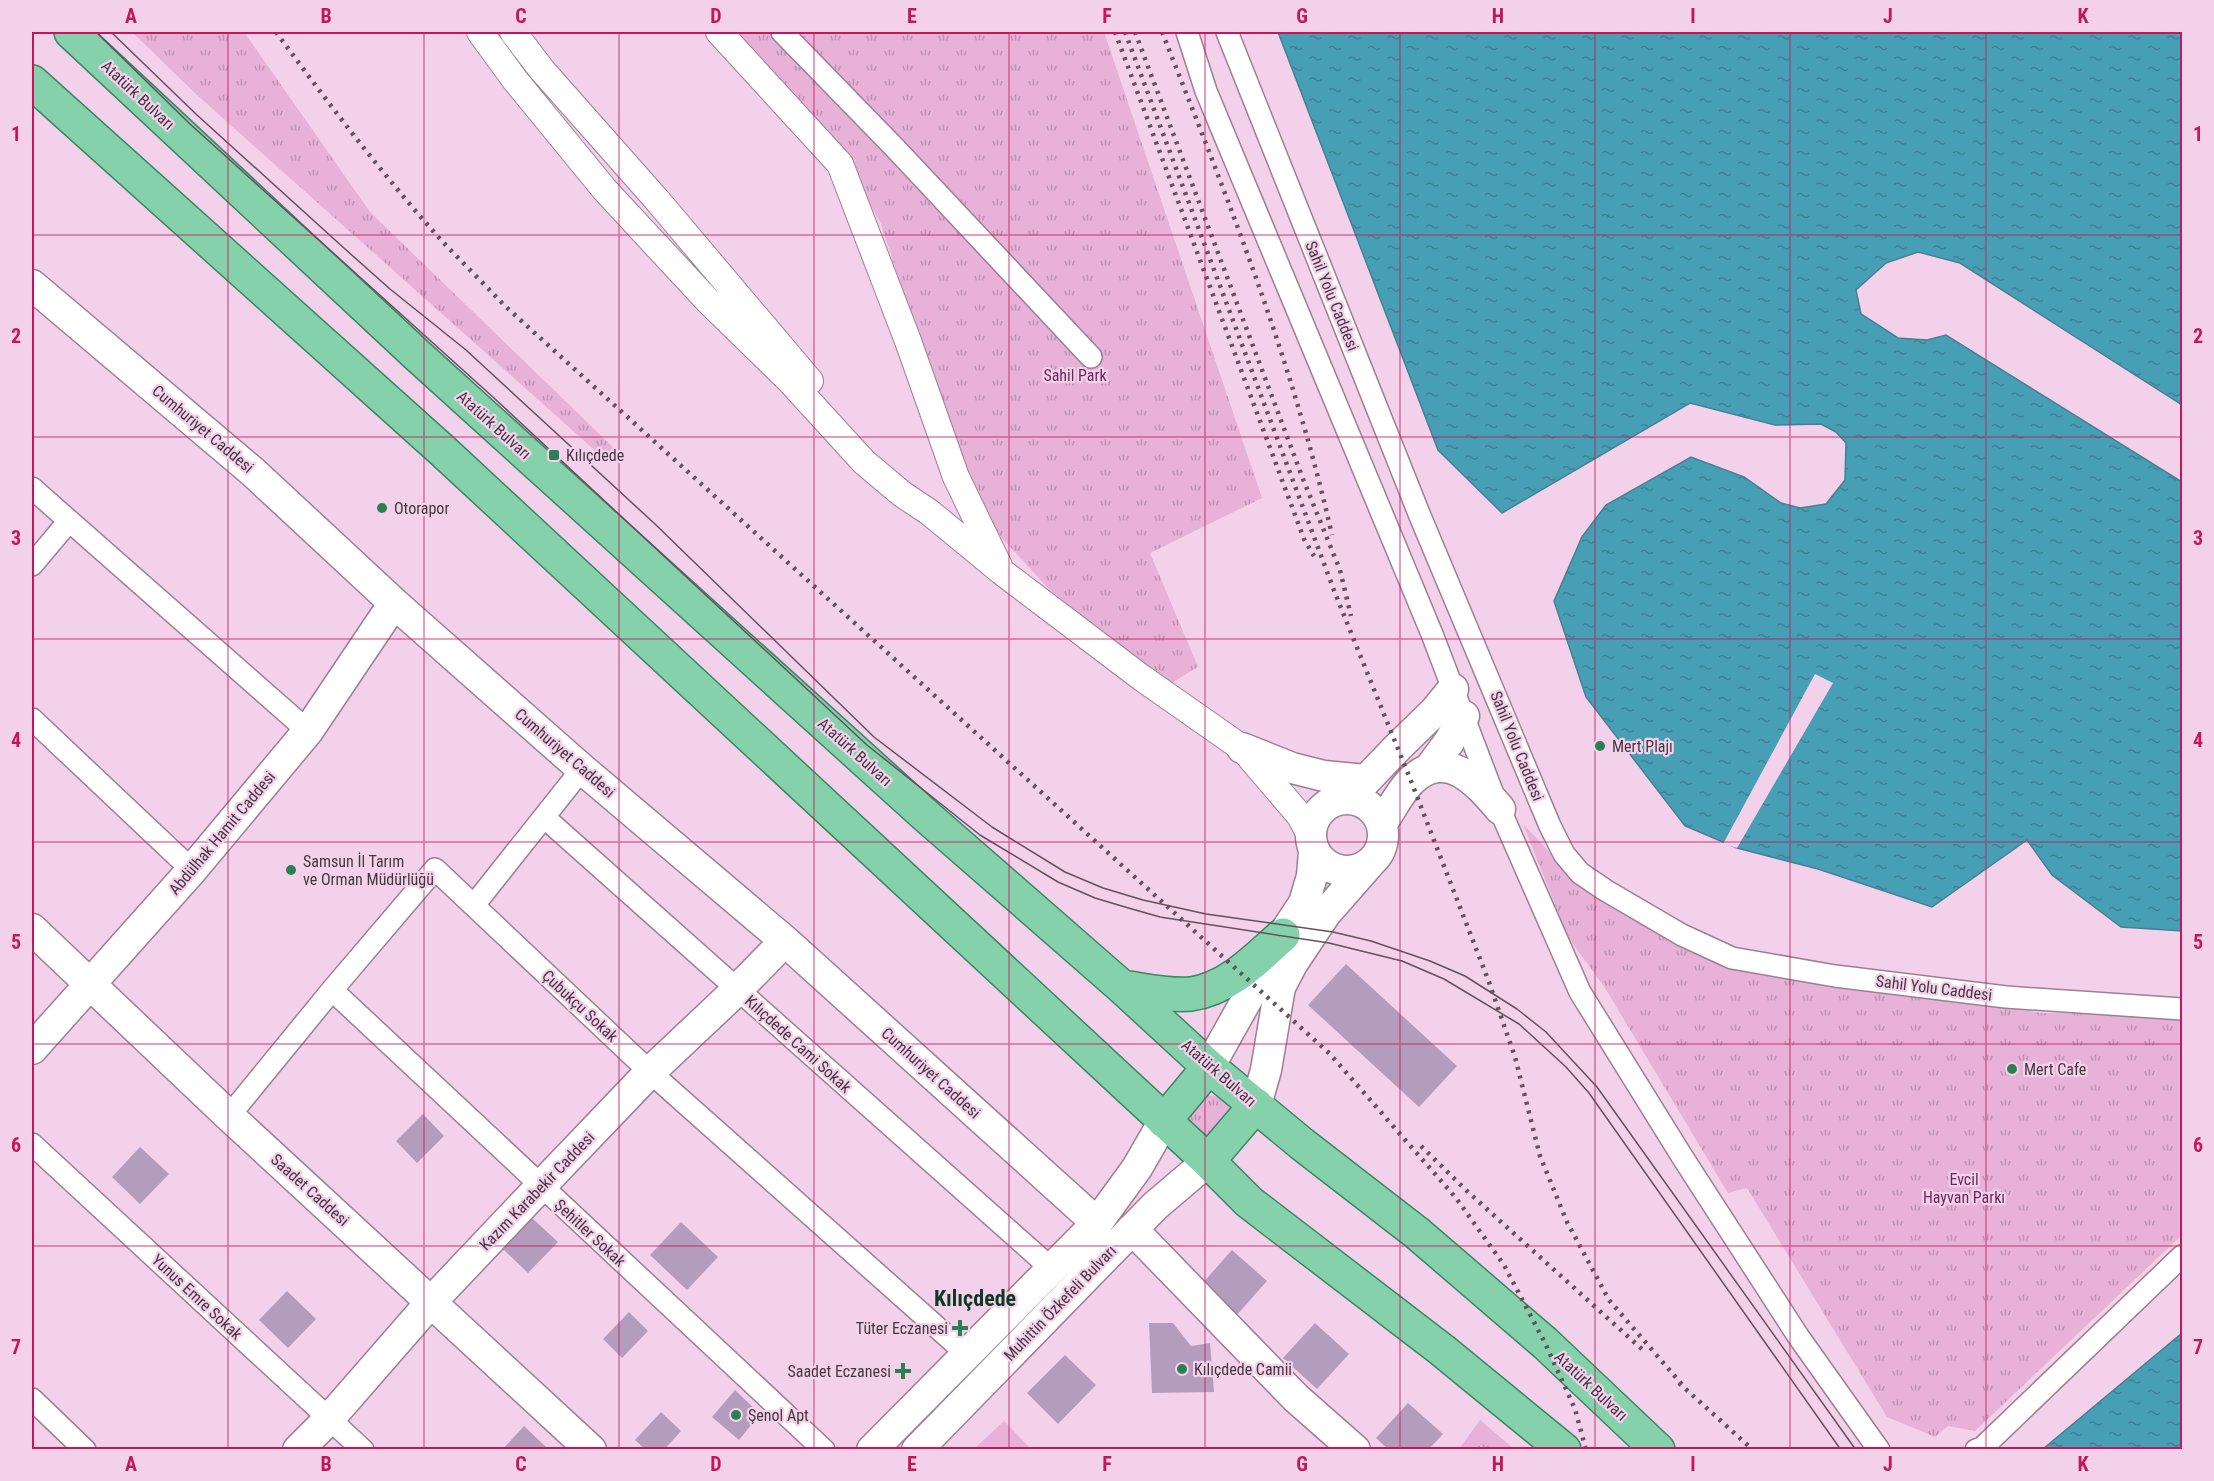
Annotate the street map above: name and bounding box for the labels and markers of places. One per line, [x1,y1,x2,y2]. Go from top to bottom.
place label: Kılıçdede [566,446,624,465]
marker: Kılıçdede [547,448,561,462]
place label: Otorapor [394,499,449,518]
marker: Otorapor [375,501,389,515]
place label: Mert Plajı [1612,737,1673,756]
marker: Mert Plajı [1593,739,1607,753]
place label: Samsun İl Tarım ve Orman Müdürlüğü [303,852,434,889]
marker: Samsun İl Tarım ve Orman Müdürlüğü [284,863,298,877]
place label: Mert Cafe [2024,1060,2086,1079]
marker: Mert Cafe [2005,1062,2019,1076]
place label: Tüter Eczanesi [856,1319,948,1338]
marker: Tüter Eczanesi [953,1321,967,1335]
place label: Kılıçdede Camii [1194,1360,1292,1379]
place label: Saadet Eczanesi [787,1362,891,1381]
marker: Kılıçdede Camii [1175,1362,1189,1376]
marker: Saadet Eczanesi [896,1364,910,1378]
place label: Şenol Apt [748,1406,809,1425]
marker: Şenol Apt [729,1408,743,1422]

